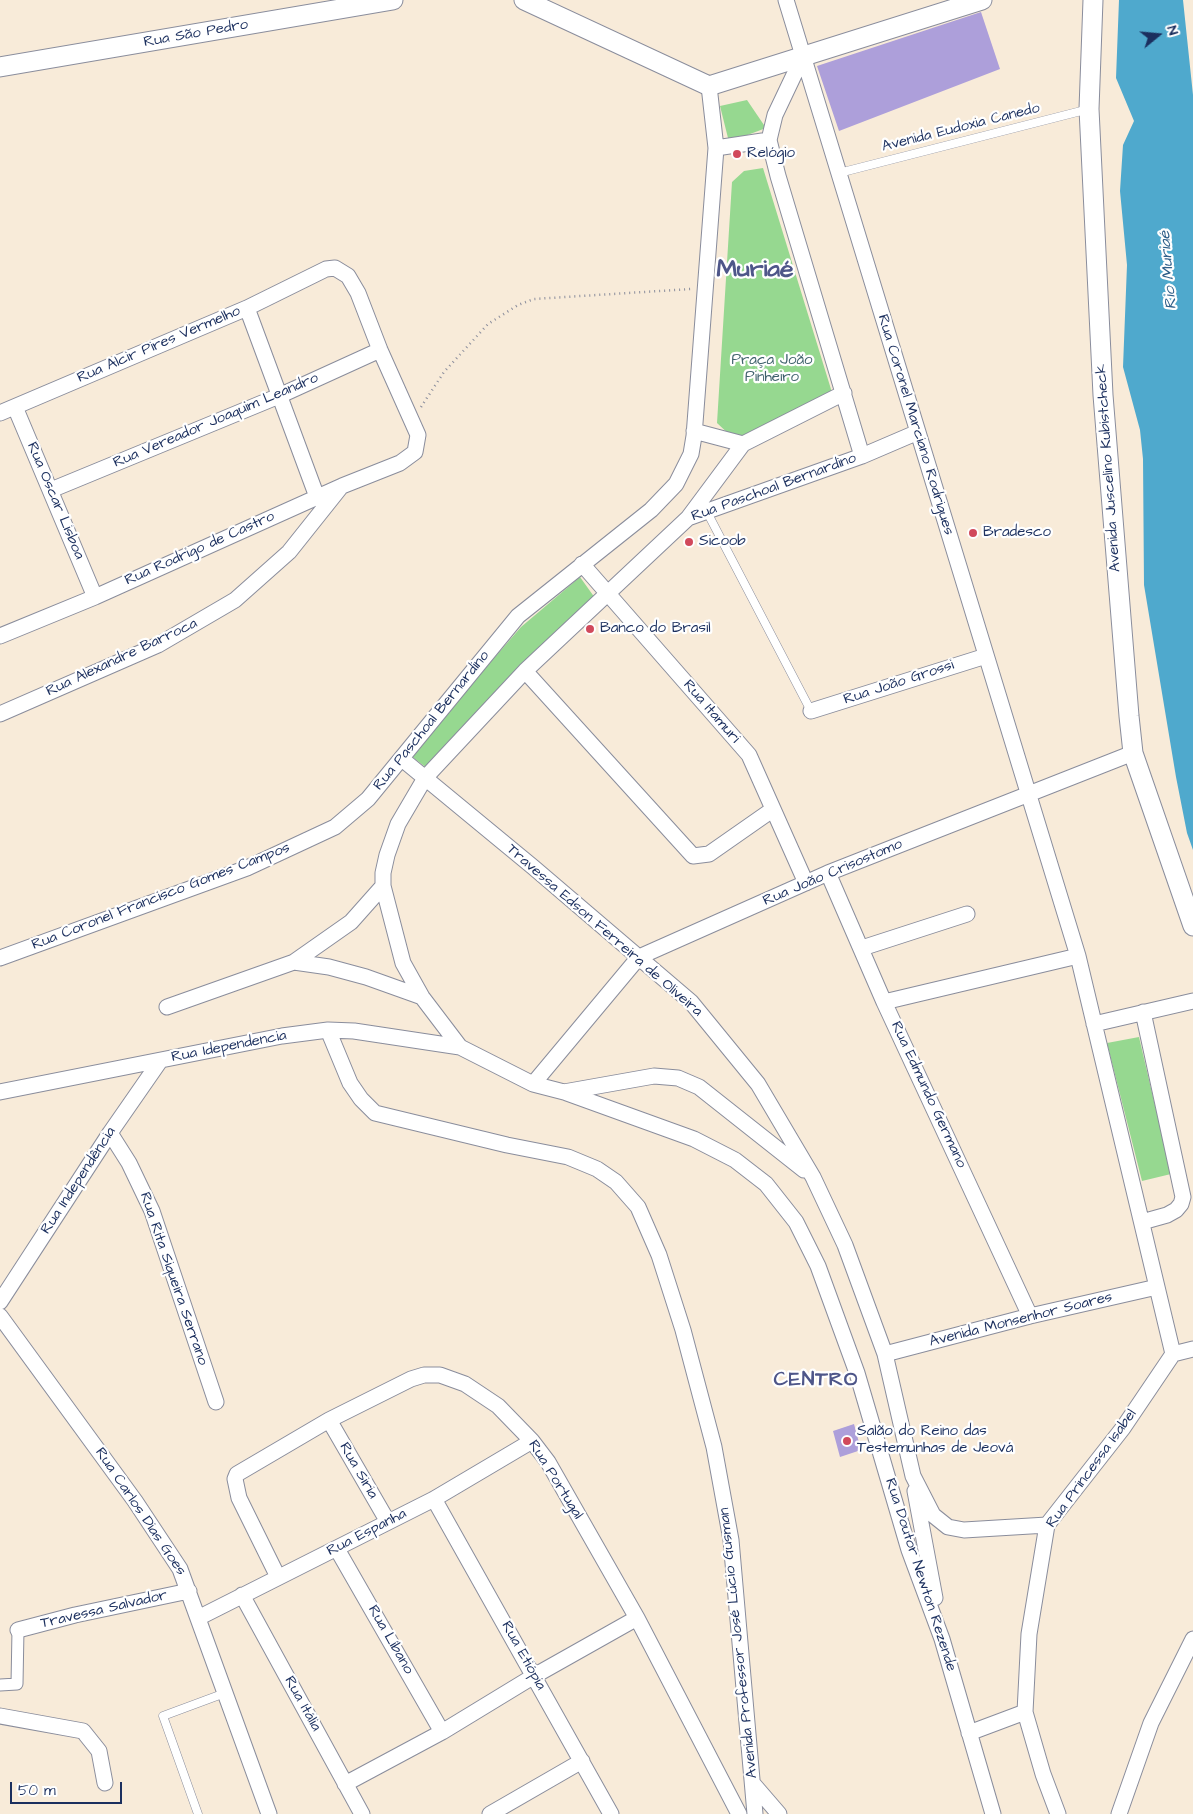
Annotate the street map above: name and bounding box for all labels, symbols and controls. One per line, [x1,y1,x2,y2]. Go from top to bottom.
north arrow [1133,10,1183,60]
street label: Rua São Pedro [142,16,250,52]
text: N [1161,23,1183,38]
street label: Avenida Eudoxia Canedo [880,100,1042,156]
place label: Relógio [747,145,795,163]
marker: Relógio [731,148,743,160]
water label: Rio Muriaé [1156,230,1182,310]
district label: Muriaé [716,256,794,286]
street label: Rua Alcir Pires Vermelho [75,302,243,388]
street label: Rua Coronel Marciano Rodrigues [873,313,957,537]
park label: Praça João Pinheiro [731,352,813,387]
street label: Avenida Juscelino Kubistcheck [1093,363,1125,573]
street label: Rua Vereador Joaquim Leandro [111,369,321,473]
street label: Rua Oscar Lisboa [22,440,88,562]
street label: Rua Paschoal Bernardino [689,450,859,526]
street label: Rua Rodrigo de Castro [122,508,278,590]
place label: Bradesco [983,524,1051,542]
marker: Bradesco [967,527,979,539]
place label: Sicoob [699,533,746,551]
marker: Sicoob [683,536,695,548]
street label: Rua Alexandre Barroca [44,615,200,701]
place label: Banco do Brasil [600,620,711,638]
marker: Banco do Brasil [584,623,596,635]
street label: Rua Paschoal Bernardino [370,648,494,794]
street label: Rua João Grossi [842,657,956,709]
street label: Rua Itamuri [679,677,743,747]
street label: Rua João Crisostomo [761,835,905,911]
street label: Rua Coronel Francisco Gomes Campos [29,839,293,955]
street label: Travessa Edson Ferreira de Oliveira [502,841,706,1021]
street label: Rua Edmundo Germano [886,1019,970,1171]
street label: Rua Idependencia [170,1027,288,1067]
street label: Rua Independência [38,1124,120,1238]
street label: Rua Rita Siqueira Serrano [135,1190,211,1368]
street label: Avenida Monsenhor Soares [928,1289,1114,1351]
district label: CENTRO [773,1369,859,1393]
street label: Rua Princessa Isabel [1043,1406,1141,1532]
place label: Salão do Reino das Testemunhas de Jeová [857,1423,1013,1458]
marker: Salão do Reino das Testemunhas de Jeová [841,1435,853,1447]
street label: Rua Portugal [524,1437,586,1523]
street label: Rua Siria [335,1440,381,1502]
street label: Rua Carlos Dias Goes [90,1445,190,1579]
street label: Rua Doutor Newton Rezende [880,1476,960,1674]
street label: Rua Espanha [324,1505,410,1561]
street label: Avenida Professor José Lúcio Gusman [716,1507,762,1779]
street label: Travessa Salvador [39,1587,169,1633]
street label: Rua Líbano [363,1602,417,1678]
street label: Rua Etiópia [497,1618,549,1694]
street label: Rua Itália [280,1673,324,1735]
scale bar [12,1772,125,1804]
text: 50 m [18,1780,56,1801]

